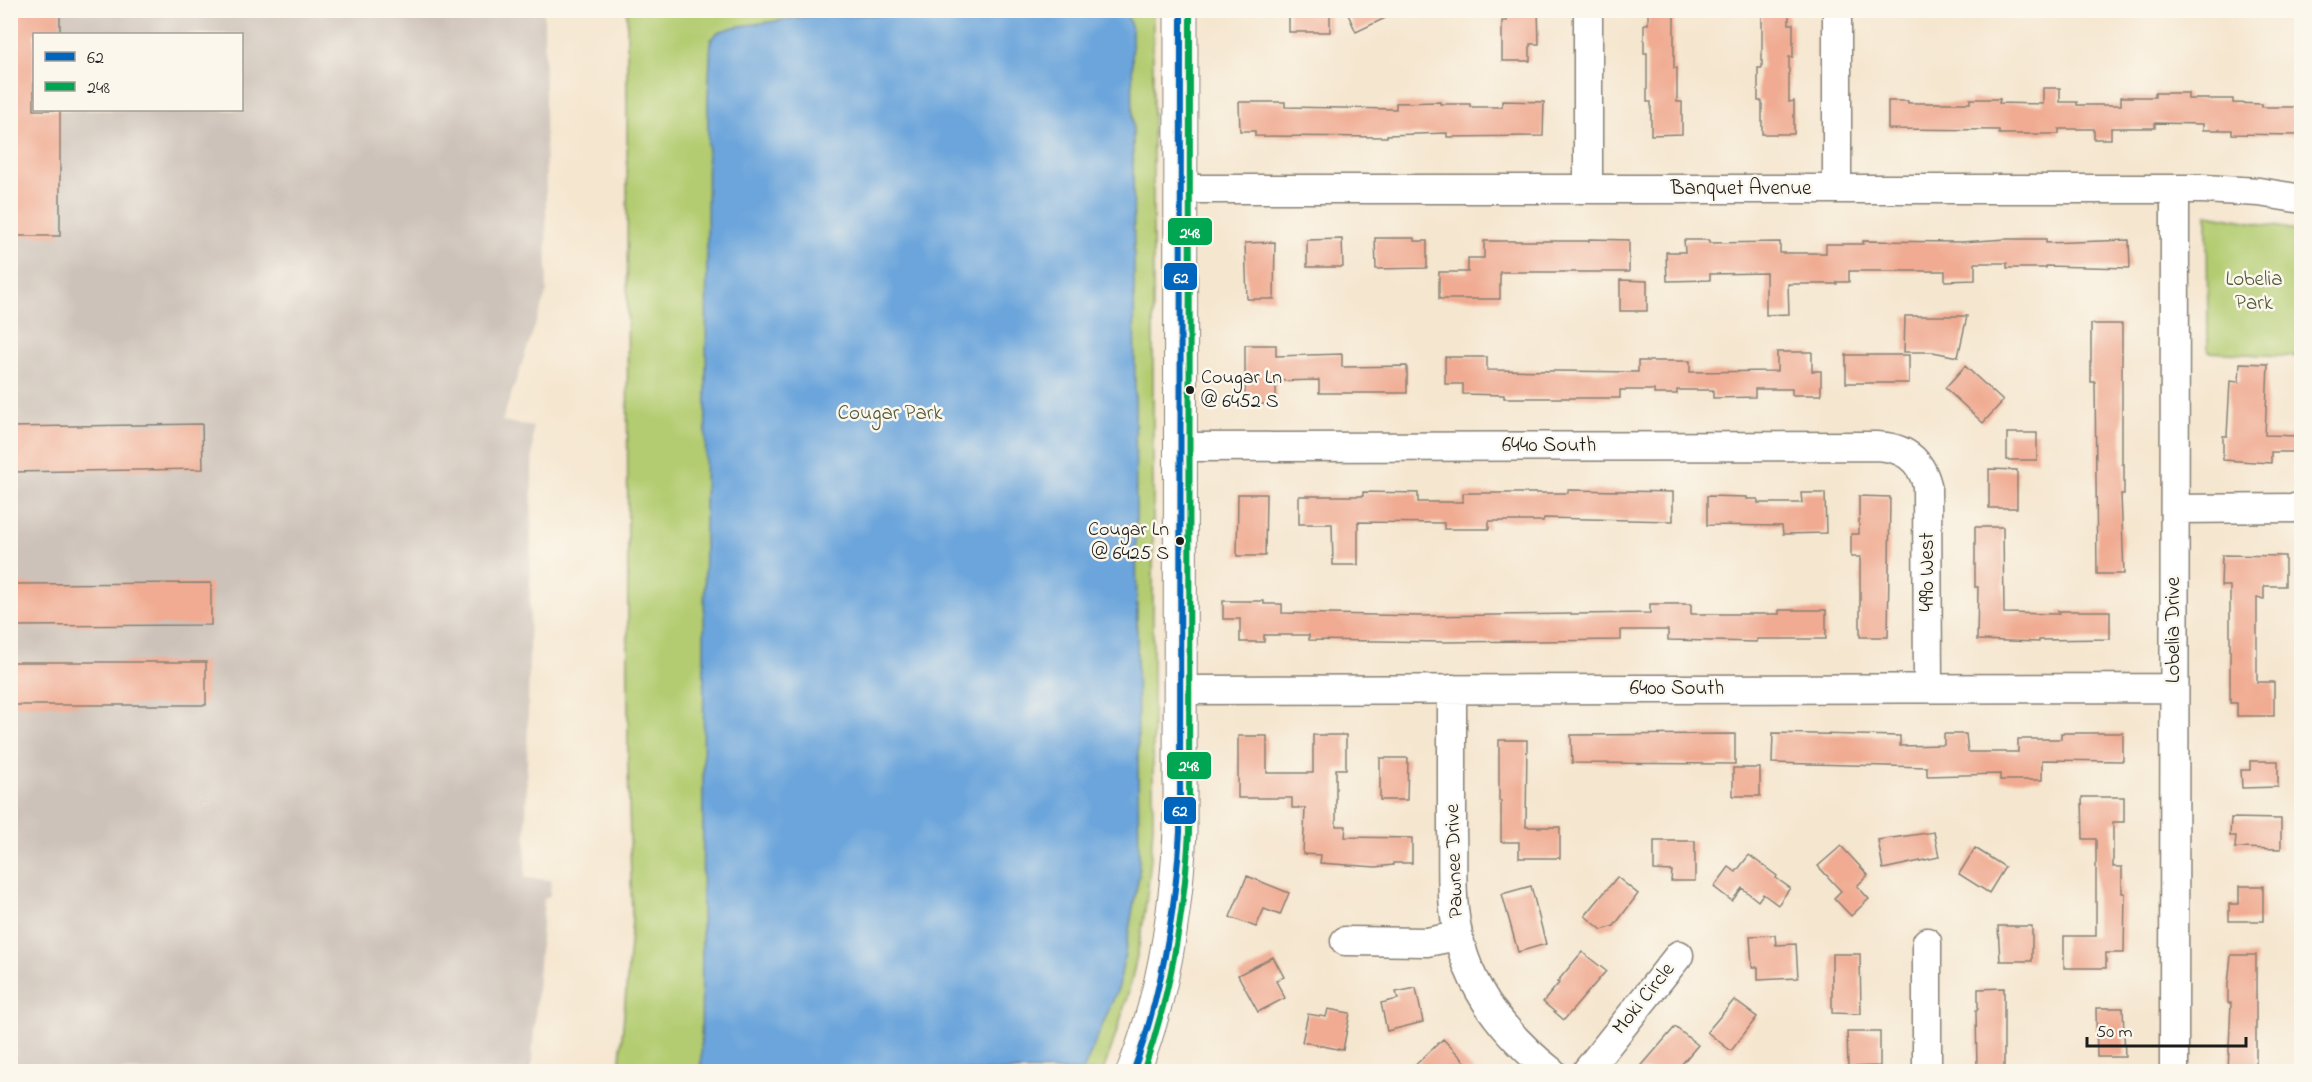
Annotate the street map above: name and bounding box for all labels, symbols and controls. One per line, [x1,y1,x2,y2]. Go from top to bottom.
legend [33,33,243,111]
text: 62 [87,46,104,72]
text: 248 [87,76,110,102]
street label: Banquet Avenue [1669,174,1812,204]
line badge: 248 [1167,217,1213,246]
text: 248 [1179,222,1200,246]
line badge: 62 [1163,262,1198,291]
park label: Lobelia Park [2225,265,2283,319]
text: 62 [1173,267,1189,291]
place label: Cougar Ln @ 6452 S [1201,364,1282,417]
marker: Cougar Ln @ 6452 S [1184,384,1196,396]
park label: Cougar Park [838,399,943,431]
street label: 6440 South [1502,431,1596,461]
place label: Cougar Ln @ 6425 S [1088,516,1169,569]
street label: 4990 West [1913,532,1943,612]
marker: Cougar Ln @ 6425 S [1174,535,1186,547]
street label: Lobelia Drive [2159,576,2189,683]
street label: 6400 South [1630,674,1724,704]
line badge: 248 [1166,751,1212,780]
text: 248 [1178,755,1199,779]
line badge: 62 [1163,796,1197,825]
text: 62 [1172,800,1188,824]
street label: Pawnee Drive [1438,803,1472,919]
street label: Moki Circle [1605,956,1683,1042]
scale bar [2087,1010,2246,1048]
text: 50 m [2096,1020,2133,1046]

